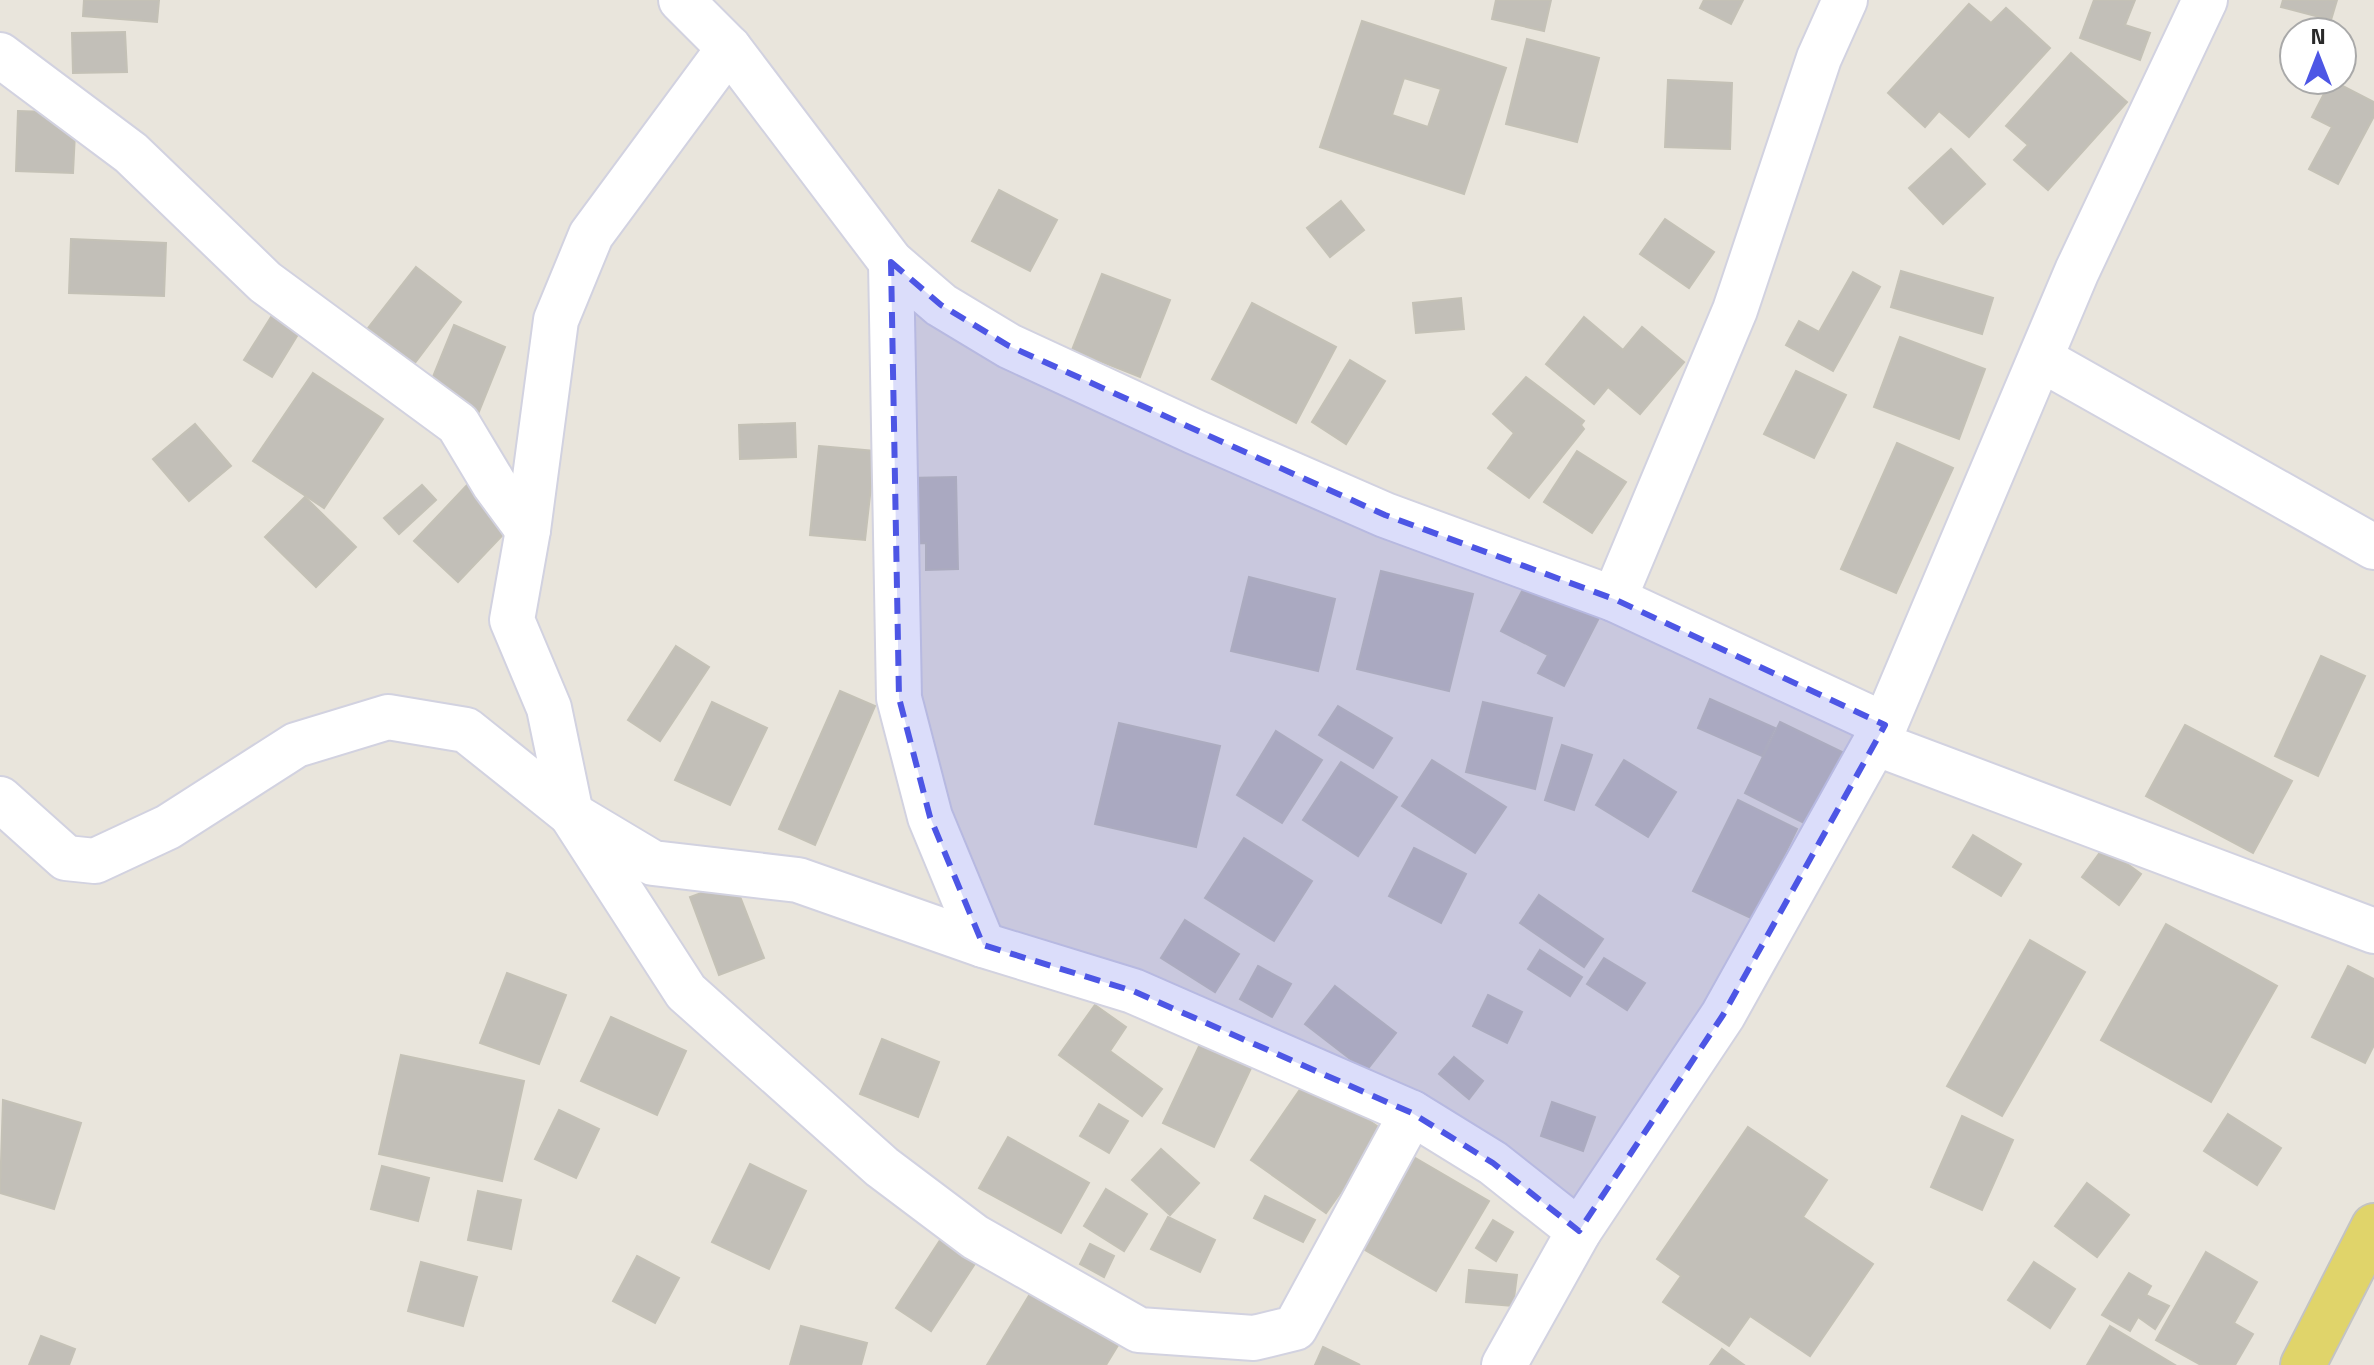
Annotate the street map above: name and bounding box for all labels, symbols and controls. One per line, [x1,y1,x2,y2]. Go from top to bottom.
north arrow [2278,16,2358,96]
text: N [2310,19,2326,53]

